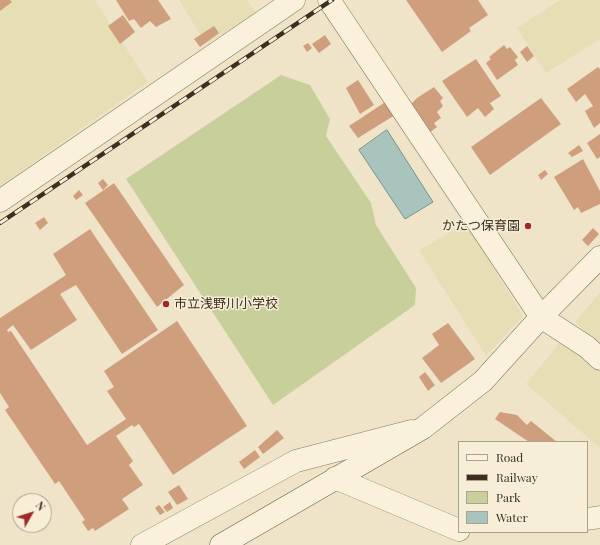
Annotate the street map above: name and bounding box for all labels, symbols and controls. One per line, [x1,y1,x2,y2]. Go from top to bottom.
place label: かたつ保育園 [442,218,520,234]
marker: かたつ保育園 [523,221,533,231]
place label: 市立浅野川小学校 [174,296,278,312]
marker: 市立浅野川小学校 [161,299,171,309]
legend [458,441,588,533]
text: Road [496,449,523,465]
text: Railway [496,469,538,485]
text: Park [496,489,521,505]
north arrow [12,493,52,533]
text: N [33,498,49,514]
text: Water [496,509,528,525]

